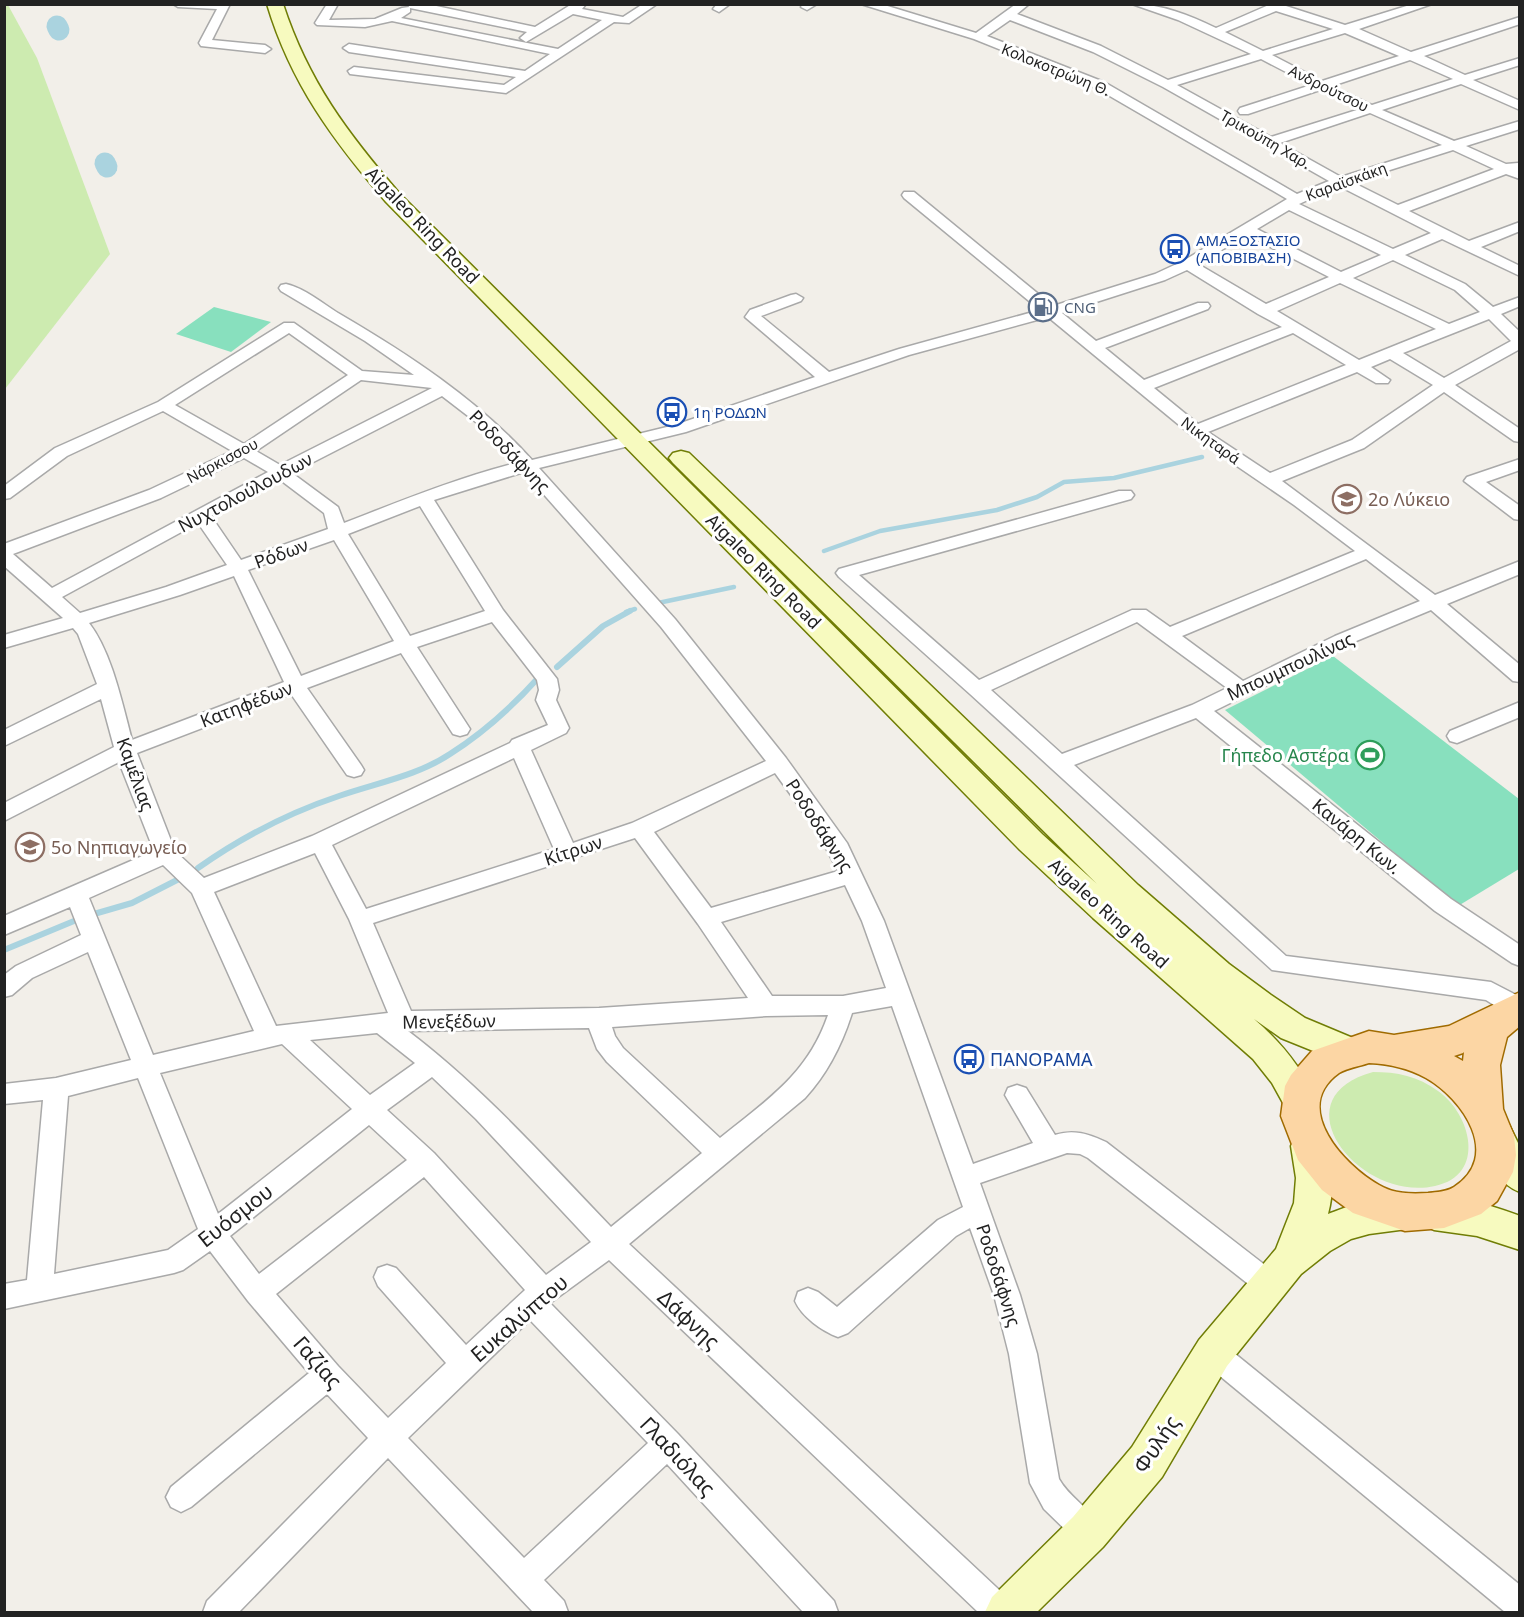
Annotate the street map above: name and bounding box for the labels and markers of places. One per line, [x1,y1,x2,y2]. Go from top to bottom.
place label: ΑΜΑΞΟΣΤΑΣΙΟ (ΑΠΟΒΙΒΑΣΗ) [1196,230,1301,267]
bus stop icon: ΑΜΑΞΟΣΤΑΣΙΟ (ΑΠΟΒΙΒΑΣΗ) [1159,233,1191,265]
fuel station icon: CNG [1027,291,1059,323]
place label: CNG [1064,297,1096,317]
bus stop icon: 1η ΡΟΔΩΝ [656,396,688,428]
place label: 1η ΡΟΔΩΝ [693,402,767,422]
school or university icon: 2ο Λύκειο [1331,483,1363,515]
place label: 2ο Λύκειο [1368,487,1450,511]
sports icon: Γήπεδο Αστέρα [1354,739,1386,771]
place label: Γήπεδο Αστέρα [1222,743,1349,767]
school or university icon: 5ο Νηπιαγωγείο [14,831,46,863]
place label: 5ο Νηπιαγωγείο [51,835,187,859]
bus stop icon: ΠΑΝΟΡΑΜΑ [953,1043,985,1075]
place label: ΠΑΝΟΡΑΜΑ [990,1047,1093,1071]

